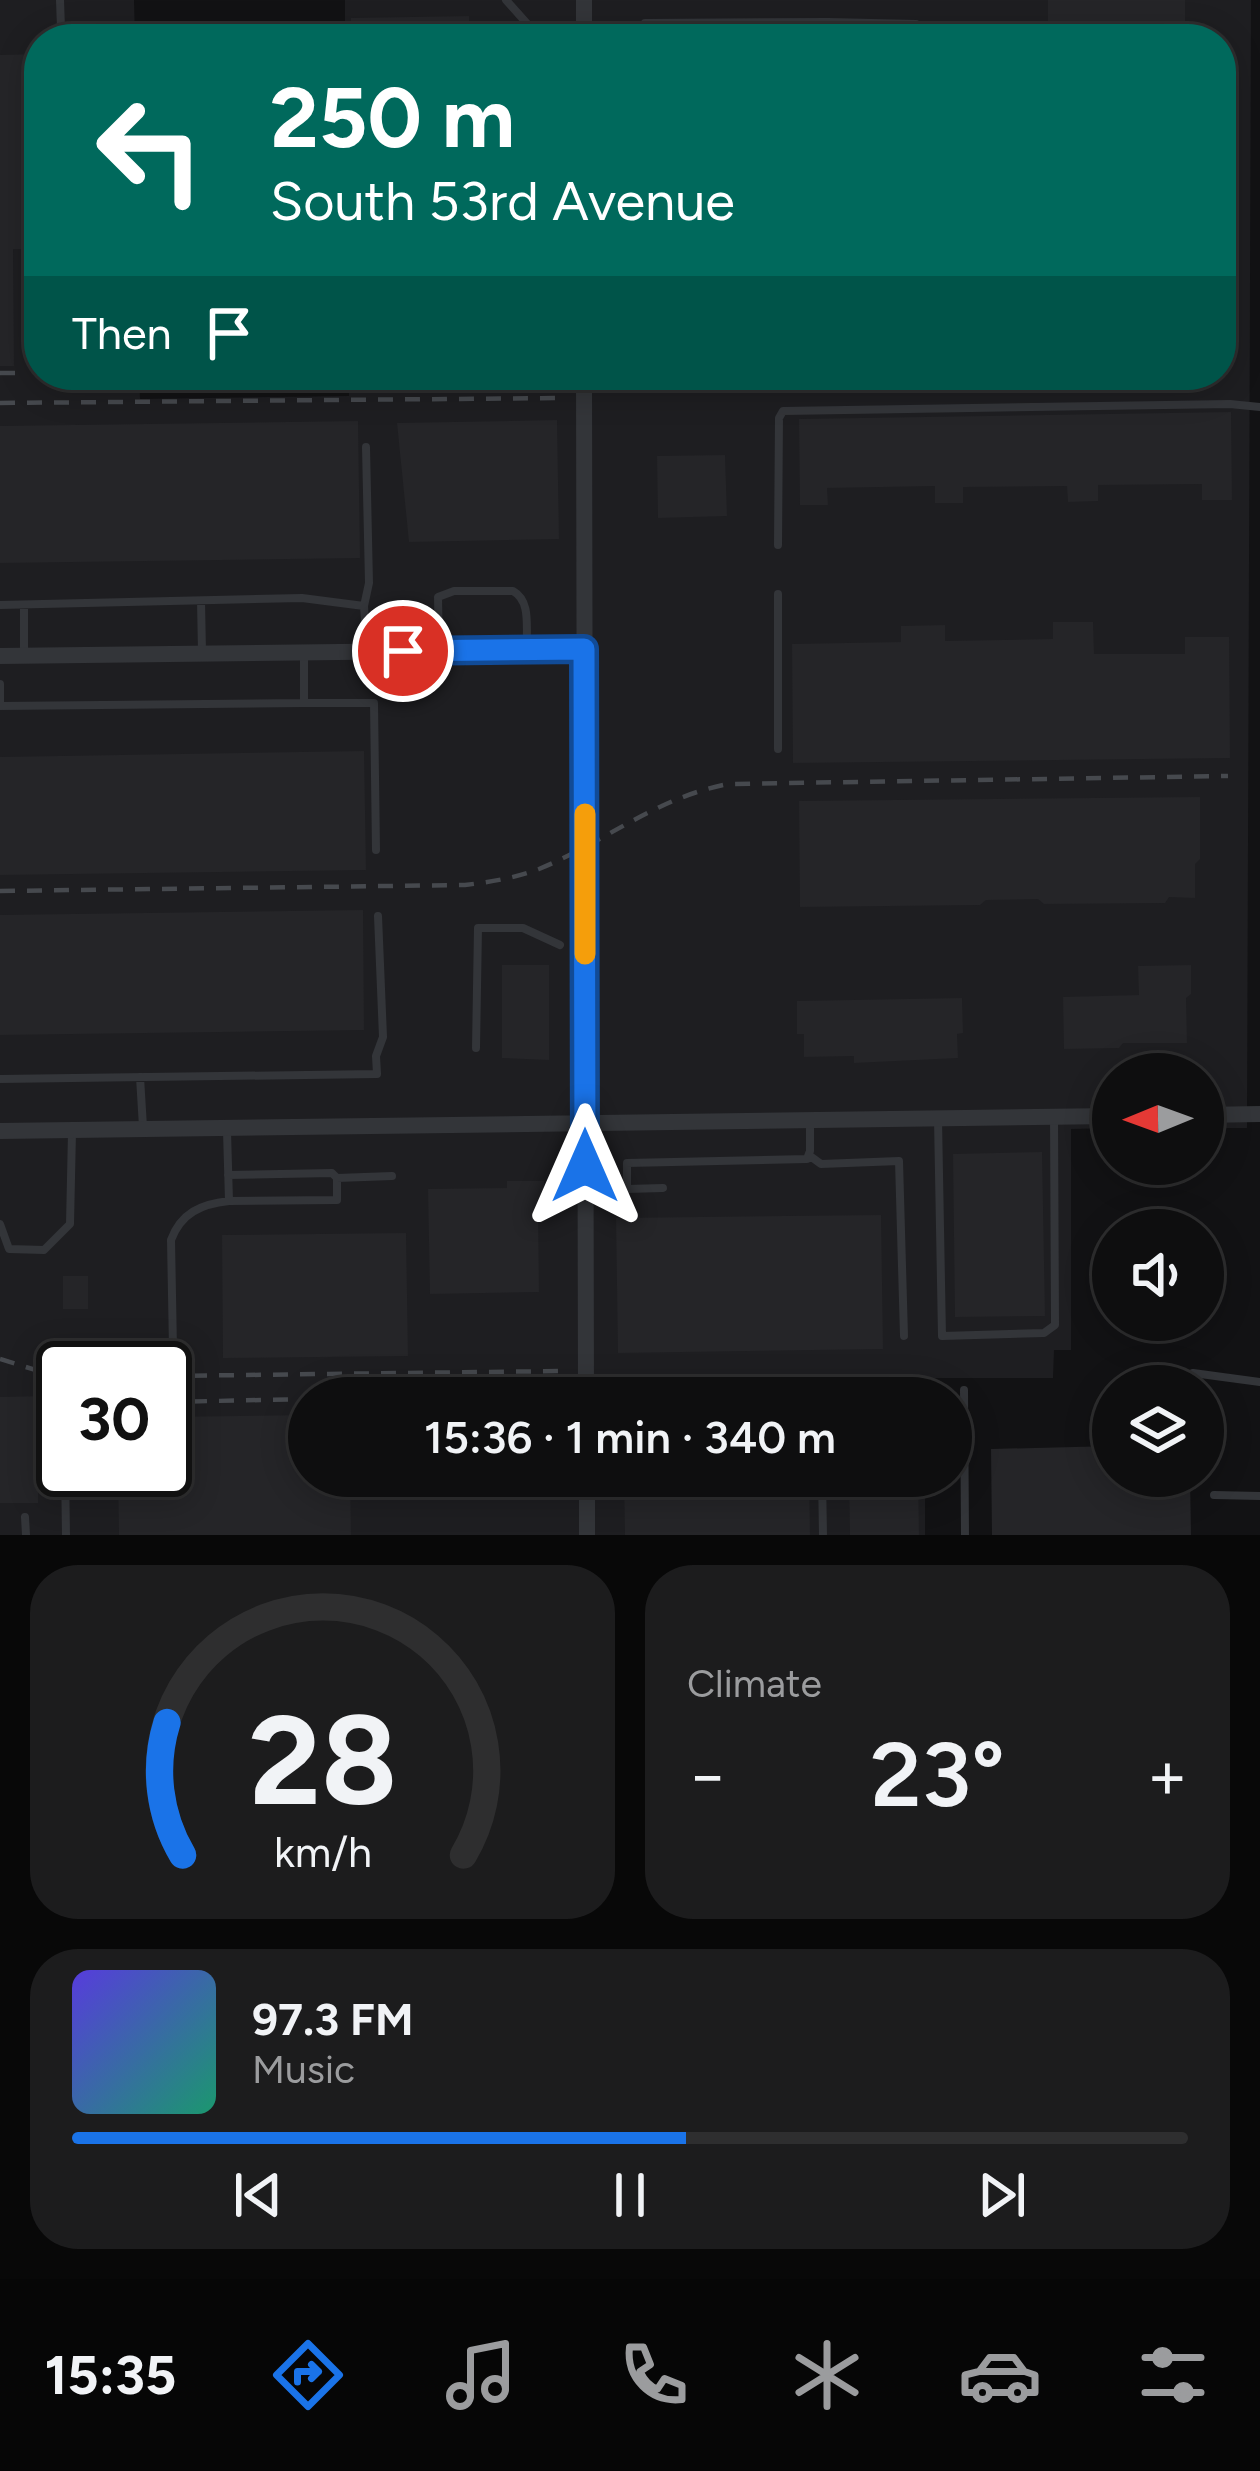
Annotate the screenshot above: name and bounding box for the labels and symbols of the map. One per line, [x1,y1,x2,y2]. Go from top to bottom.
pin [352,600,454,702]
north arrow [1092,1053,1224,1185]
position arrow [522,1103,648,1229]
speed limit sign: 30 [36,1341,192,1497]

